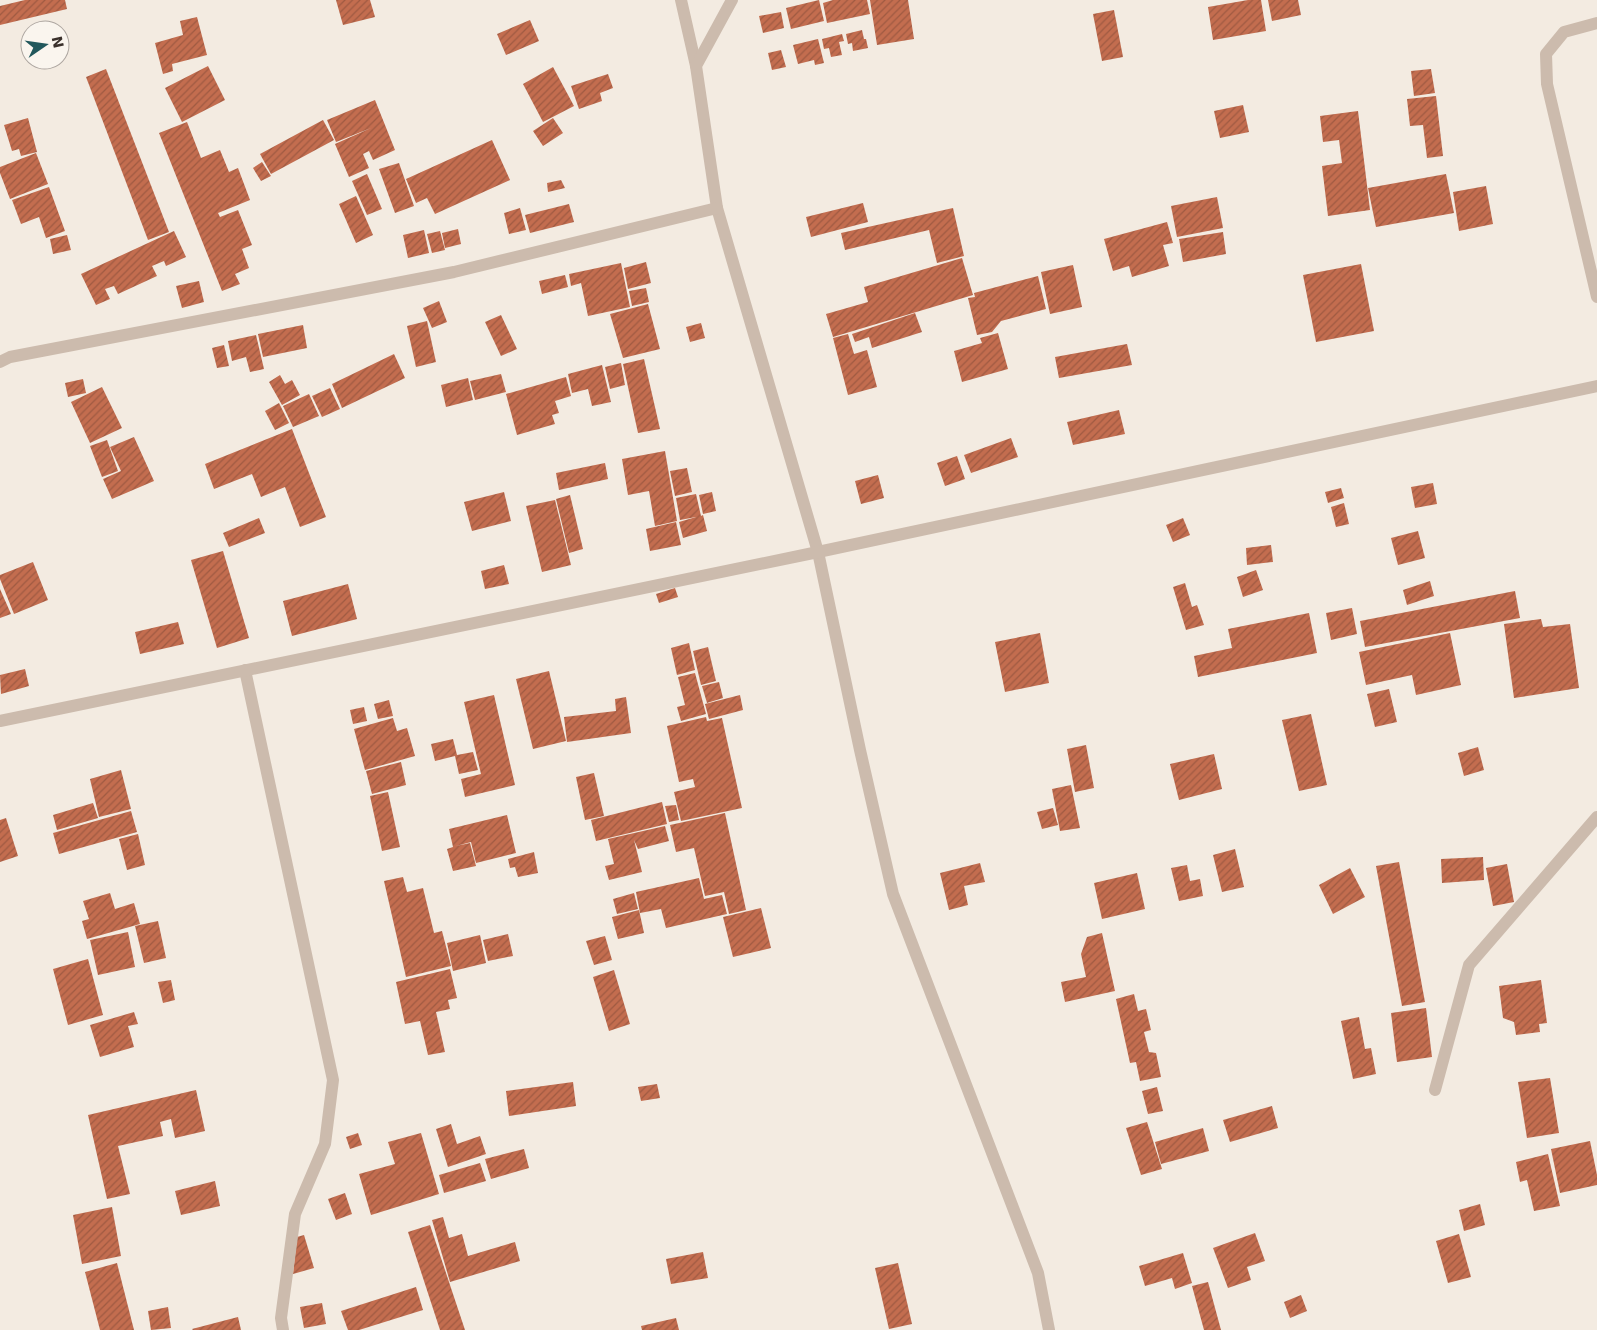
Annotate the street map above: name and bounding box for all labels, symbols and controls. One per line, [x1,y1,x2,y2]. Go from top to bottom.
north arrow [20,20,70,70]
text: N [49,35,67,50]

